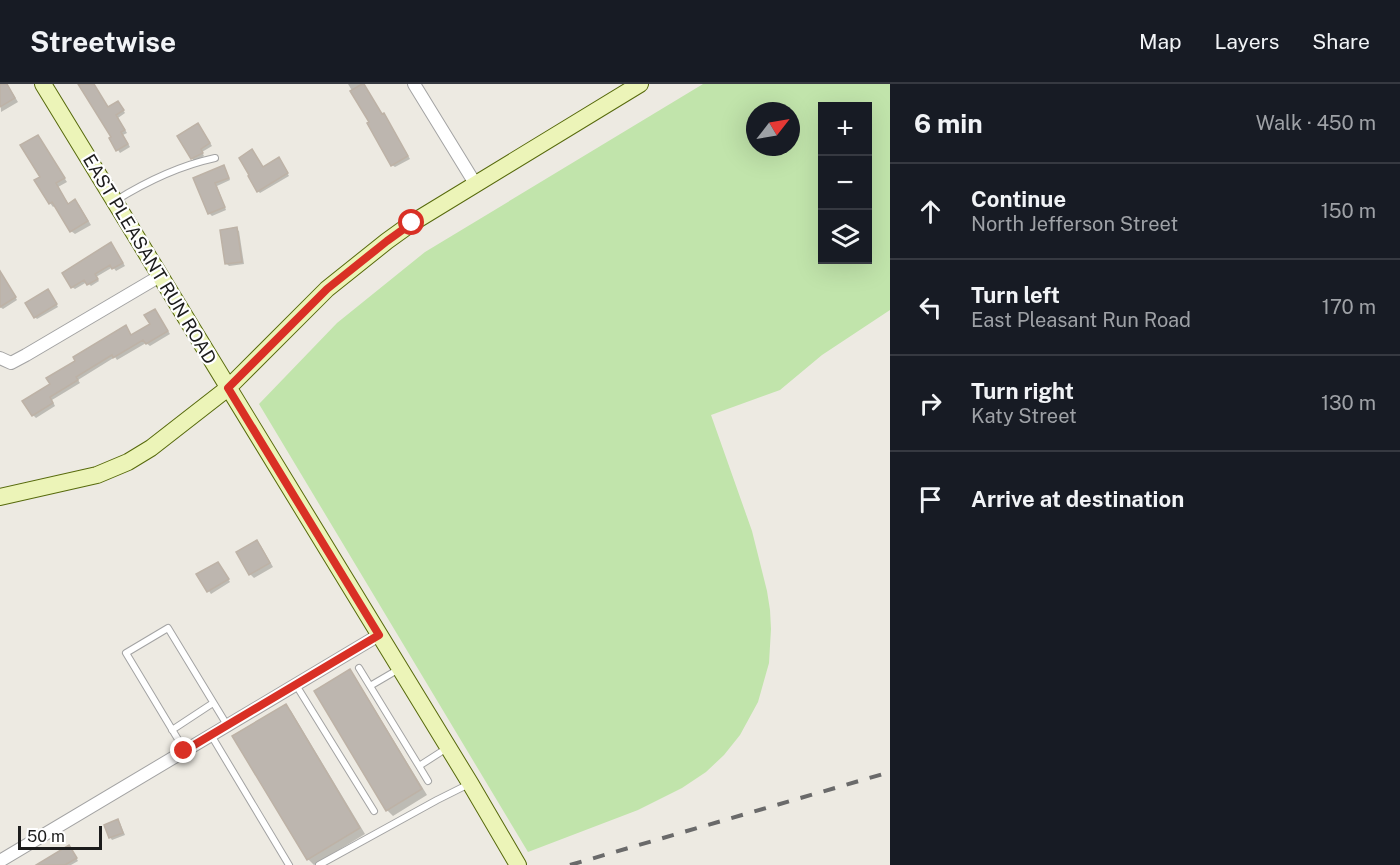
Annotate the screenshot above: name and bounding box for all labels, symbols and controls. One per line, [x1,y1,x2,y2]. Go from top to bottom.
text: Streetwise [30,25,176,58]
text: Map [1139,29,1182,54]
text: Layers [1215,29,1279,54]
text: Share [1312,29,1370,54]
north arrow [746,102,800,156]
map controls [818,102,872,264]
button: + [818,102,872,156]
text: 6 min [914,108,983,139]
text: Walk · 450 m [1256,111,1376,135]
street label: EAST PLEASANT RUN ROAD [79,150,221,368]
button: − [818,156,872,210]
text: Continue [971,186,1066,212]
icon: ahead [914,195,947,228]
text: 150 m [1321,199,1376,223]
route start [398,209,424,235]
button: layers [818,210,872,264]
text: North Jefferson Street [971,212,1178,236]
text: Turn left [971,282,1060,308]
icon: left [914,291,947,324]
text: 170 m [1322,295,1376,319]
text: East Pleasant Run Road [971,308,1191,332]
text: Turn right [971,378,1074,404]
icon: right [914,387,947,420]
text: 130 m [1321,391,1376,415]
text: Katy Street [971,404,1077,428]
icon: arrive [914,483,947,516]
text: Arrive at destination [971,486,1184,512]
route end [170,737,196,763]
scale bar [18,823,102,850]
text: 50 m [27,827,65,846]

